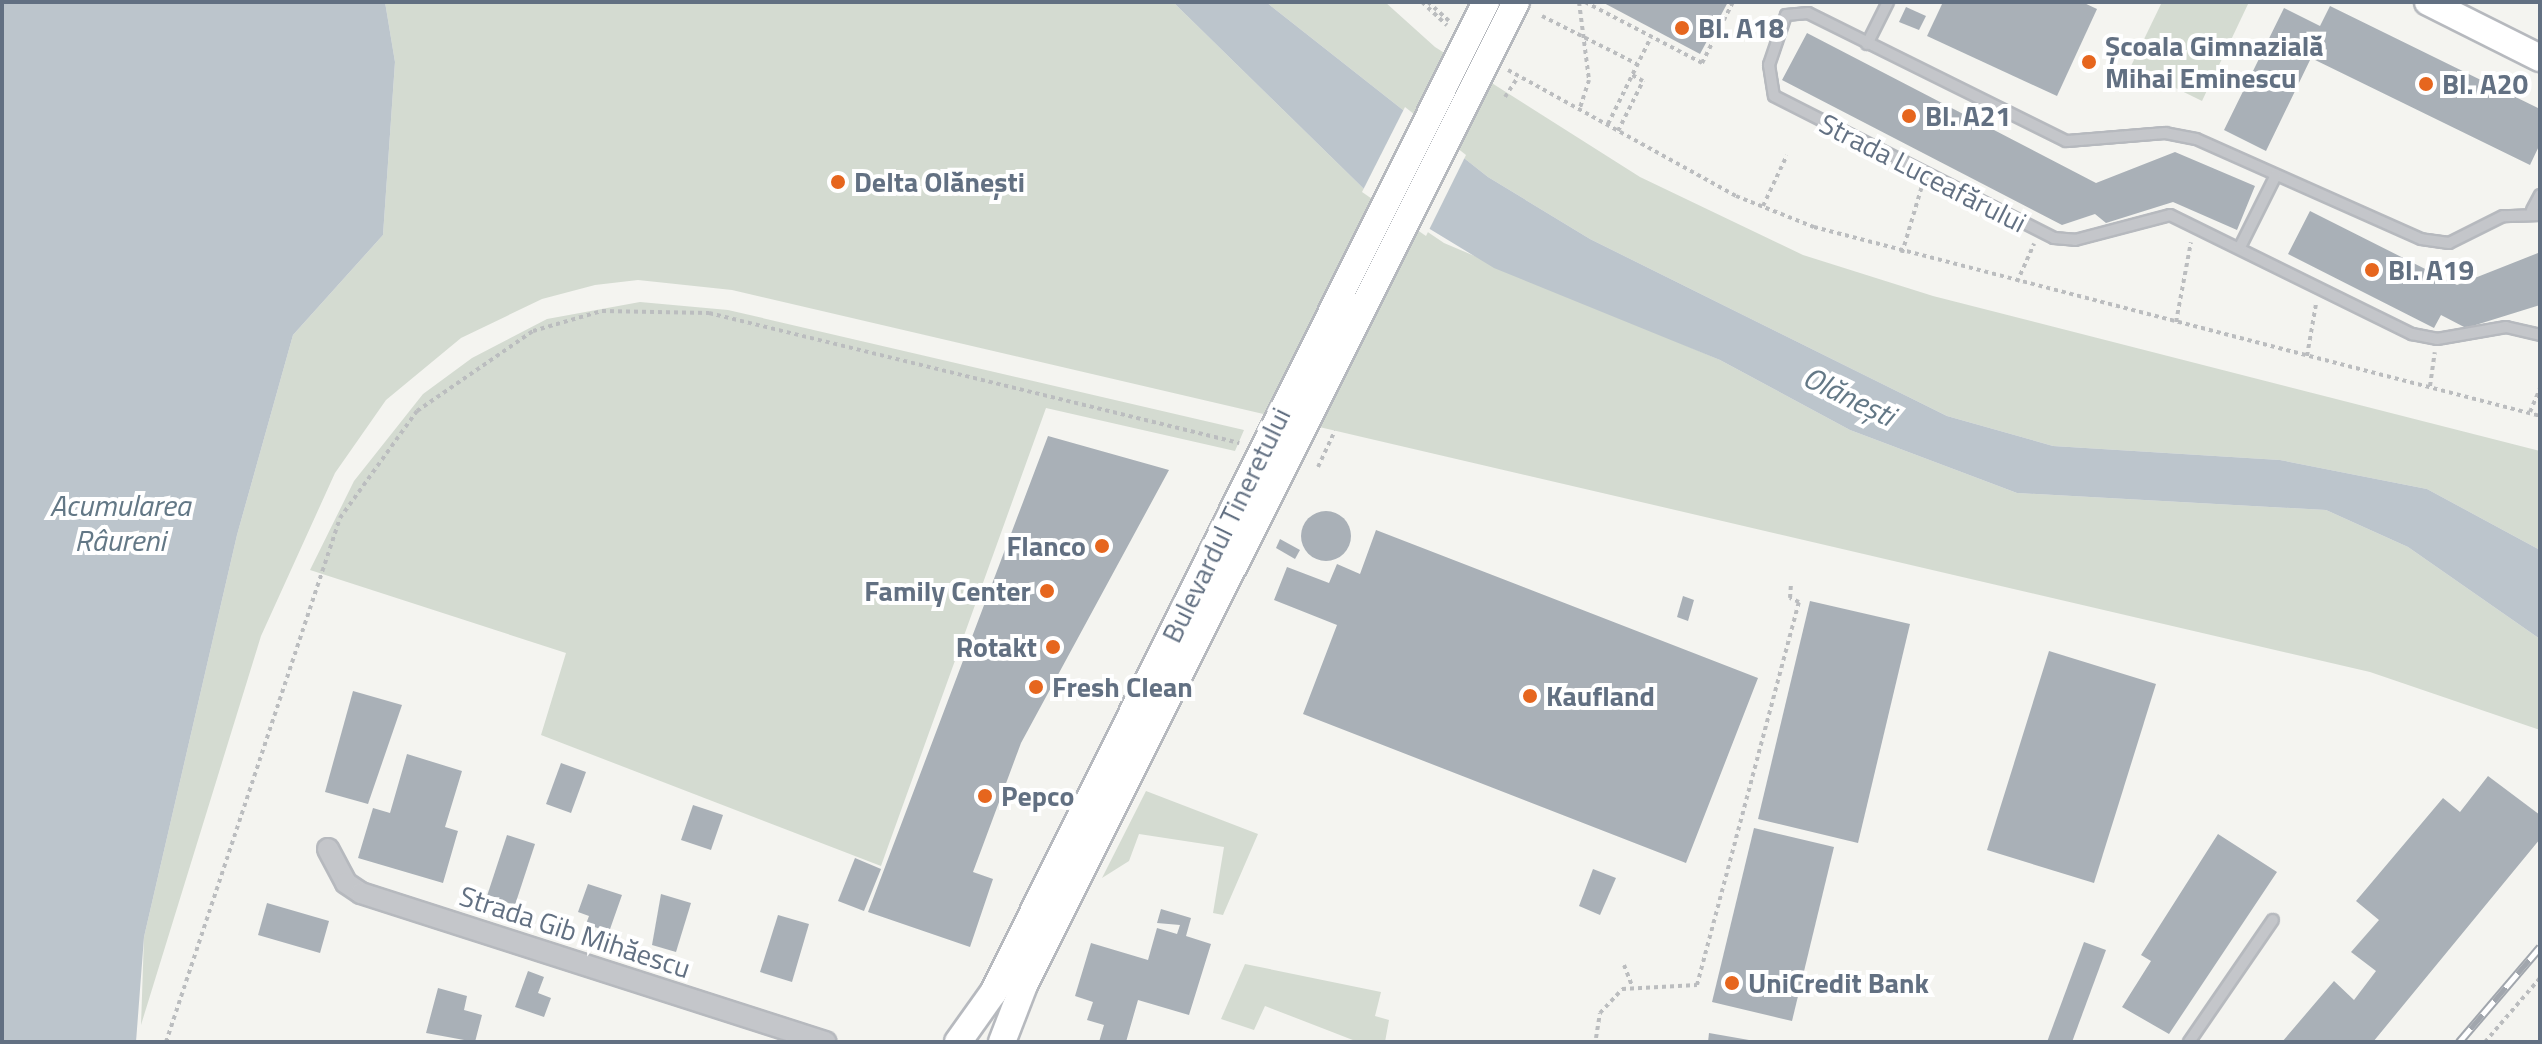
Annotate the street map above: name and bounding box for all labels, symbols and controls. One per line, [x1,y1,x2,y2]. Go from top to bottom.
place label: Bl. A18 [1698,11,1784,45]
marker: Bl. A18 [1673,19,1691,37]
place label: Școala Gimnazială Mihai Eminescu [2105,29,2324,95]
marker: Școala Gimnazială Mihai Eminescu [2080,53,2098,71]
place label: Bl. A20 [2442,67,2528,101]
marker: Bl. A20 [2417,75,2435,93]
place label: Bl. A21 [1925,99,2011,133]
street label: Strada Luceafărului [1814,106,2032,240]
marker: Bl. A21 [1900,107,1918,125]
place label: Delta Olănești [854,165,1025,199]
marker: Delta Olănești [829,173,847,191]
place label: Bl. A19 [2388,253,2474,287]
marker: Bl. A19 [2363,261,2381,279]
water label: Olănești [1797,358,1901,434]
street label: Bulevardul Tineretului [1155,402,1297,648]
water label: Acumularea Râureni [49,487,191,558]
place label: Flanco [1007,529,1086,563]
marker: Flanco [1093,537,1111,555]
place label: Family Center [864,574,1031,608]
marker: Family Center [1038,582,1056,600]
place label: Rotakt [956,630,1037,664]
marker: Rotakt [1044,638,1062,656]
place label: Fresh Clean [1052,670,1193,704]
marker: Fresh Clean [1027,678,1045,696]
place label: Kaufland [1546,679,1655,713]
marker: Kaufland [1521,687,1539,705]
place label: Pepco [1001,779,1074,813]
marker: Pepco [976,787,994,805]
street label: Strada Gib Mihăescu [455,879,695,985]
place label: UniCredit Bank [1748,966,1929,1000]
marker: UniCredit Bank [1723,974,1741,992]

